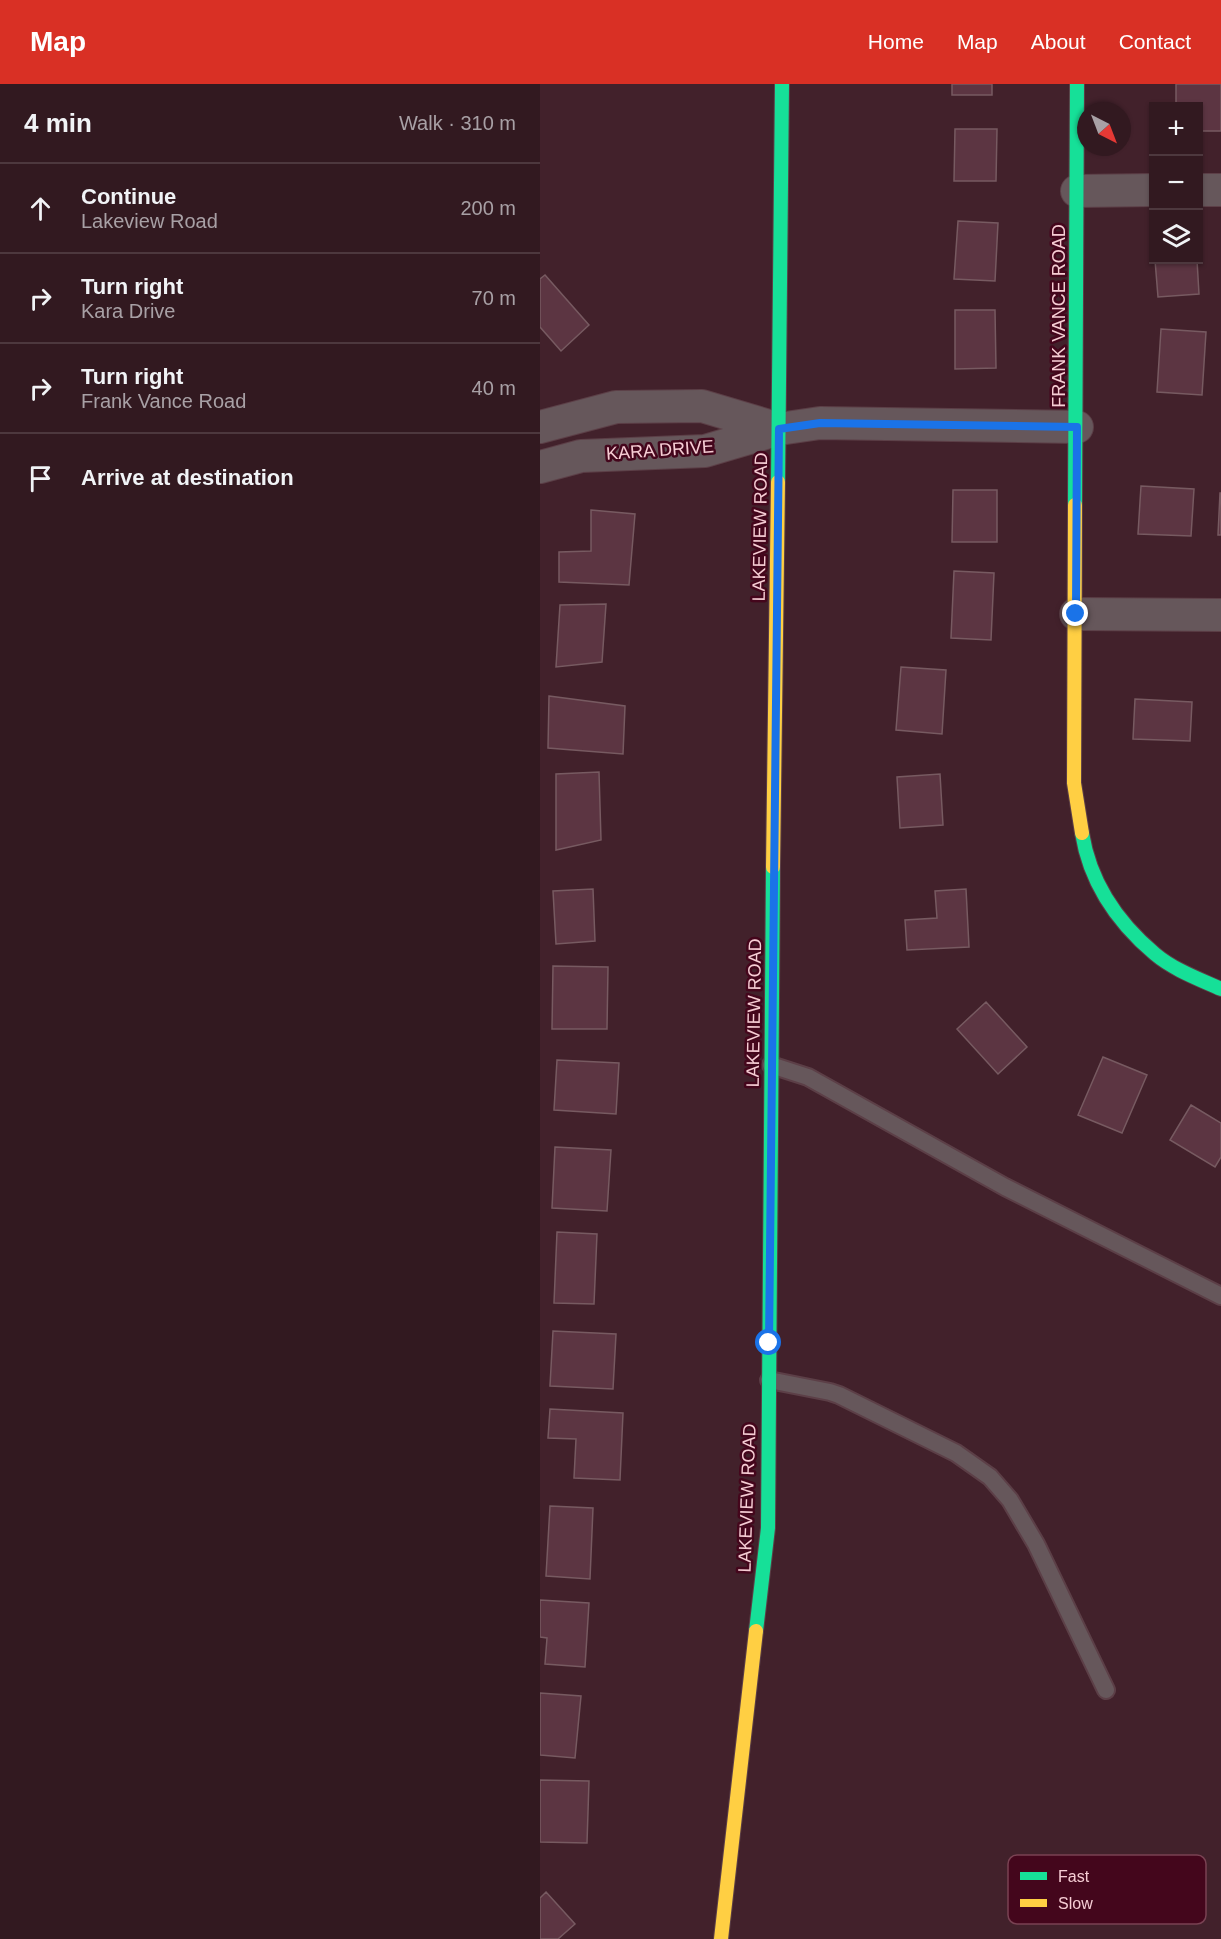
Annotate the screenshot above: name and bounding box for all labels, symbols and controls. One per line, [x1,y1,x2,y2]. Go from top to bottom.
text: Map [30,26,86,57]
text: Home [868,30,924,53]
text: Map [957,30,998,53]
text: About [1031,30,1086,53]
text: Contact [1119,30,1191,53]
north arrow [1077,102,1131,156]
map controls [1149,102,1203,264]
button: + [1149,102,1203,156]
text: 4 min [24,108,92,138]
text: Walk · 310 m [399,112,516,134]
button: − [1149,156,1203,210]
text: Continue [81,184,176,209]
icon: ahead [24,192,57,225]
text: 200 m [460,197,516,219]
text: Lakeview Road [81,210,218,232]
button: layers [1149,210,1203,264]
street label: FRANK VANCE ROAD [1049,224,1069,408]
text: Turn right [81,274,183,299]
icon: right [24,282,57,315]
text: 70 m [472,287,516,309]
text: Kara Drive [81,300,175,322]
text: Turn right [81,364,183,389]
icon: right [24,372,57,405]
text: 40 m [472,377,516,399]
text: Frank Vance Road [81,390,246,412]
street label: KARA DRIVE [605,436,715,464]
street label: LAKEVIEW ROAD [749,452,771,602]
icon: arrive [24,462,57,495]
text: Arrive at destination [81,465,294,490]
route end [1062,600,1088,626]
street label: LAKEVIEW ROAD [743,938,765,1088]
route start [755,1329,781,1355]
street label: LAKEVIEW ROAD [734,1423,760,1573]
legend [1008,1855,1206,1924]
text: Fast [1058,1868,1090,1885]
text: Slow [1058,1895,1093,1912]

